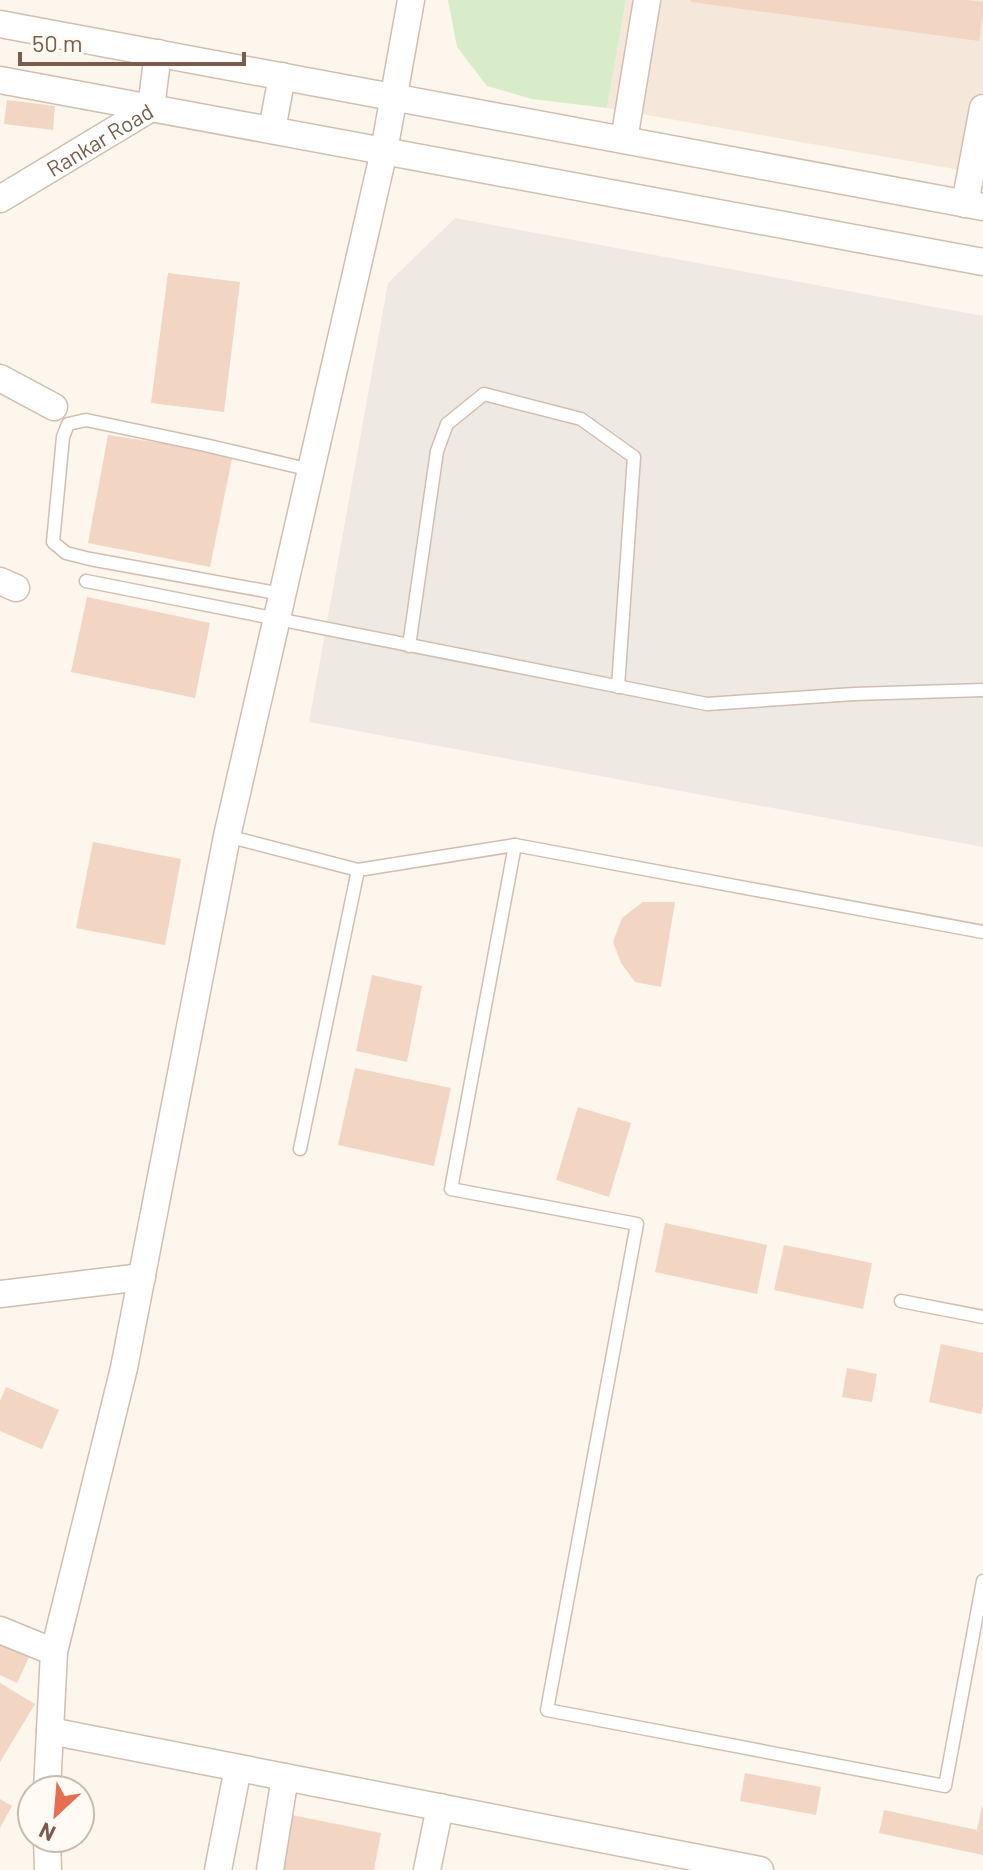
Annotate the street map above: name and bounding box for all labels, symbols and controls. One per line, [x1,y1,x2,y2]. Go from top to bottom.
scale bar [20,16,244,66]
text: 50 m [32,28,83,57]
street label: Rankar Road [41,97,157,181]
north arrow [16,1774,96,1854]
text: N [35,1818,59,1848]

